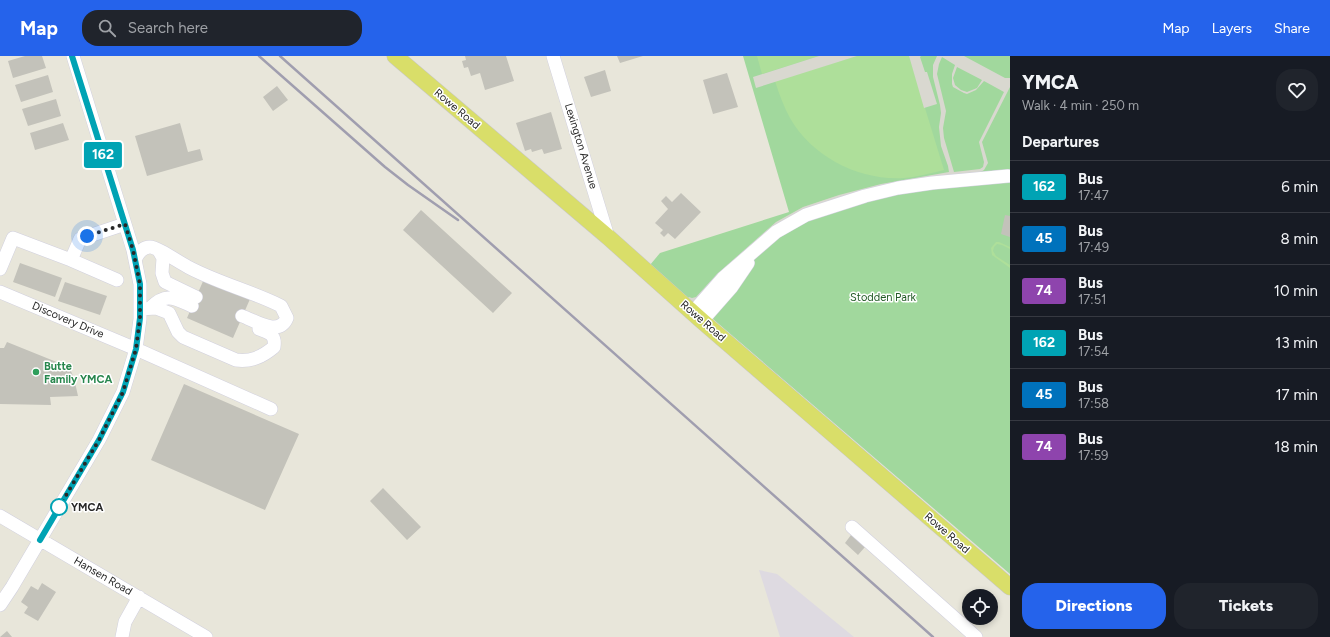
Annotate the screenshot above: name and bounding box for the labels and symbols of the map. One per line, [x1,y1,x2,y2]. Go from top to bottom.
street label: Rowe Road [431,86,483,132]
street label: Lexington Avenue [562,102,600,190]
line badge: 162 [80,142,126,168]
your location [77,226,97,246]
park label: Stodden Park [850,291,917,304]
street label: Rowe Road [678,298,728,344]
street label: Discovery Drive [30,299,106,341]
place label: Butte Family YMCA [44,360,113,386]
marker: Butte Family YMCA [31,367,41,377]
marker: YMCA [50,498,68,516]
place label: YMCA [71,501,104,514]
street label: Rowe Road [922,510,972,556]
street label: Hansen Road [71,554,135,598]

